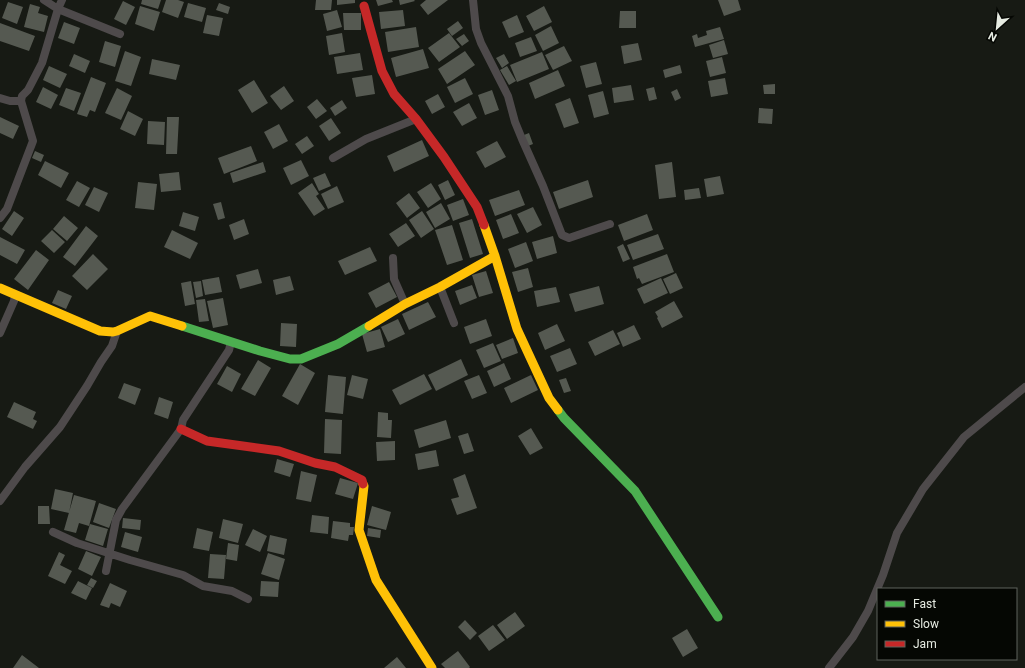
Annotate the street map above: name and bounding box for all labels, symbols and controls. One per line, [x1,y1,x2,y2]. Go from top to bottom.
north arrow [977,8,1017,48]
text: N [986,29,999,44]
legend [877,588,1017,660]
text: Fast [913,597,936,611]
text: Slow [913,617,939,631]
text: Jam [913,637,937,651]

